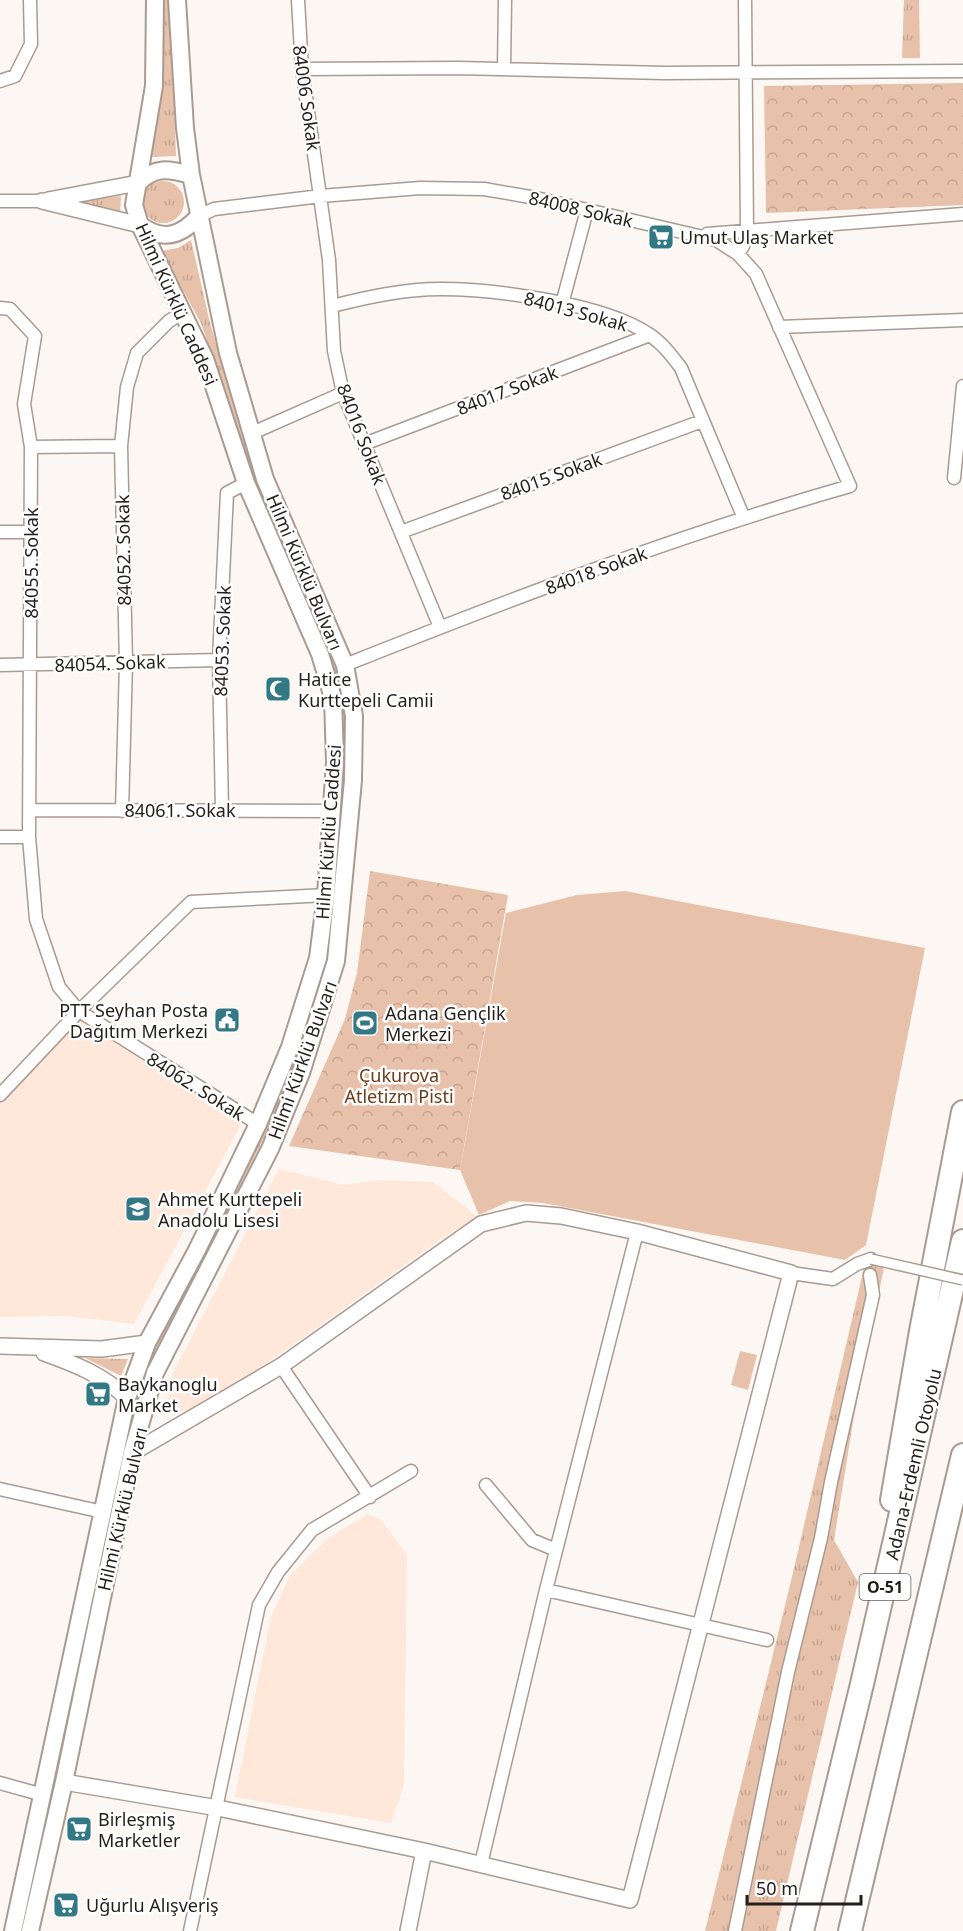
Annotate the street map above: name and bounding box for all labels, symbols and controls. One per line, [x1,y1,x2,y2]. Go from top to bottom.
street label: 84006 Sokak [288,44,326,153]
street label: 84008 Sokak [527,185,636,233]
street label: Hilmi Kürklü Caddesi [130,219,224,389]
supermarket icon: Umut Ulaş Market [646,222,676,252]
place label: Umut Ulaş Market [680,225,834,249]
street label: 84013 Sokak [522,286,631,336]
street label: 84017 Sokak [453,360,561,420]
street label: 84016 Sokak [332,380,392,488]
street label: 84015 Sokak [497,446,605,505]
street label: Hilmi Kürklü Bulvarı [261,490,349,654]
street label: 84052. Sokak [110,494,136,606]
street label: 84055. Sokak [19,507,43,619]
street label: 84018 Sokak [542,540,650,599]
street label: 84053. Sokak [208,585,236,697]
street label: 84054. Sokak [54,649,166,677]
place label: Hatice Kurttepeli Camii [298,667,434,712]
mosque icon: Hatice Kurttepeli Camii [263,674,293,704]
street label: Hilmi Kürklü Caddesi [310,744,346,920]
street label: 84061. Sokak [124,798,236,822]
street label: Hilmi Kürklü Bulvarı [262,977,342,1143]
place label: PTT Seyhan Posta Dağıtım Merkezi [59,998,208,1043]
place label: Adana Gençlik Merkezi [385,1001,506,1046]
public building icon: PTT Seyhan Posta Dağıtım Merkezi [212,1005,242,1035]
sports icon: Adana Gençlik Merkezi [350,1008,380,1038]
street label: 84062. Sokak [143,1046,250,1126]
park label: Çukurova Atletizm Pisti [344,1063,454,1108]
place label: Ahmet Kurttepeli Anadolu Lisesi [158,1187,302,1232]
school or university icon: Ahmet Kurttepeli Anadolu Lisesi [123,1194,153,1224]
street label: Adana-Erdemli Otoyolu [879,1366,947,1562]
place label: Baykanoglu Market [118,1372,218,1417]
supermarket icon: Baykanoglu Market [83,1379,113,1409]
street label: Hilmi Kürklü Bulvarı [91,1425,153,1593]
road number: O-51 [860,1574,910,1600]
place label: Birleşmiş Marketler [98,1807,181,1852]
supermarket icon: Birleşmiş Marketler [64,1814,94,1844]
scale bar [747,1868,861,1906]
text: 50 m [756,1876,798,1900]
supermarket icon: Uğurlu Alışveriş [51,1890,81,1920]
place label: Uğurlu Alışveriş [86,1893,219,1917]

